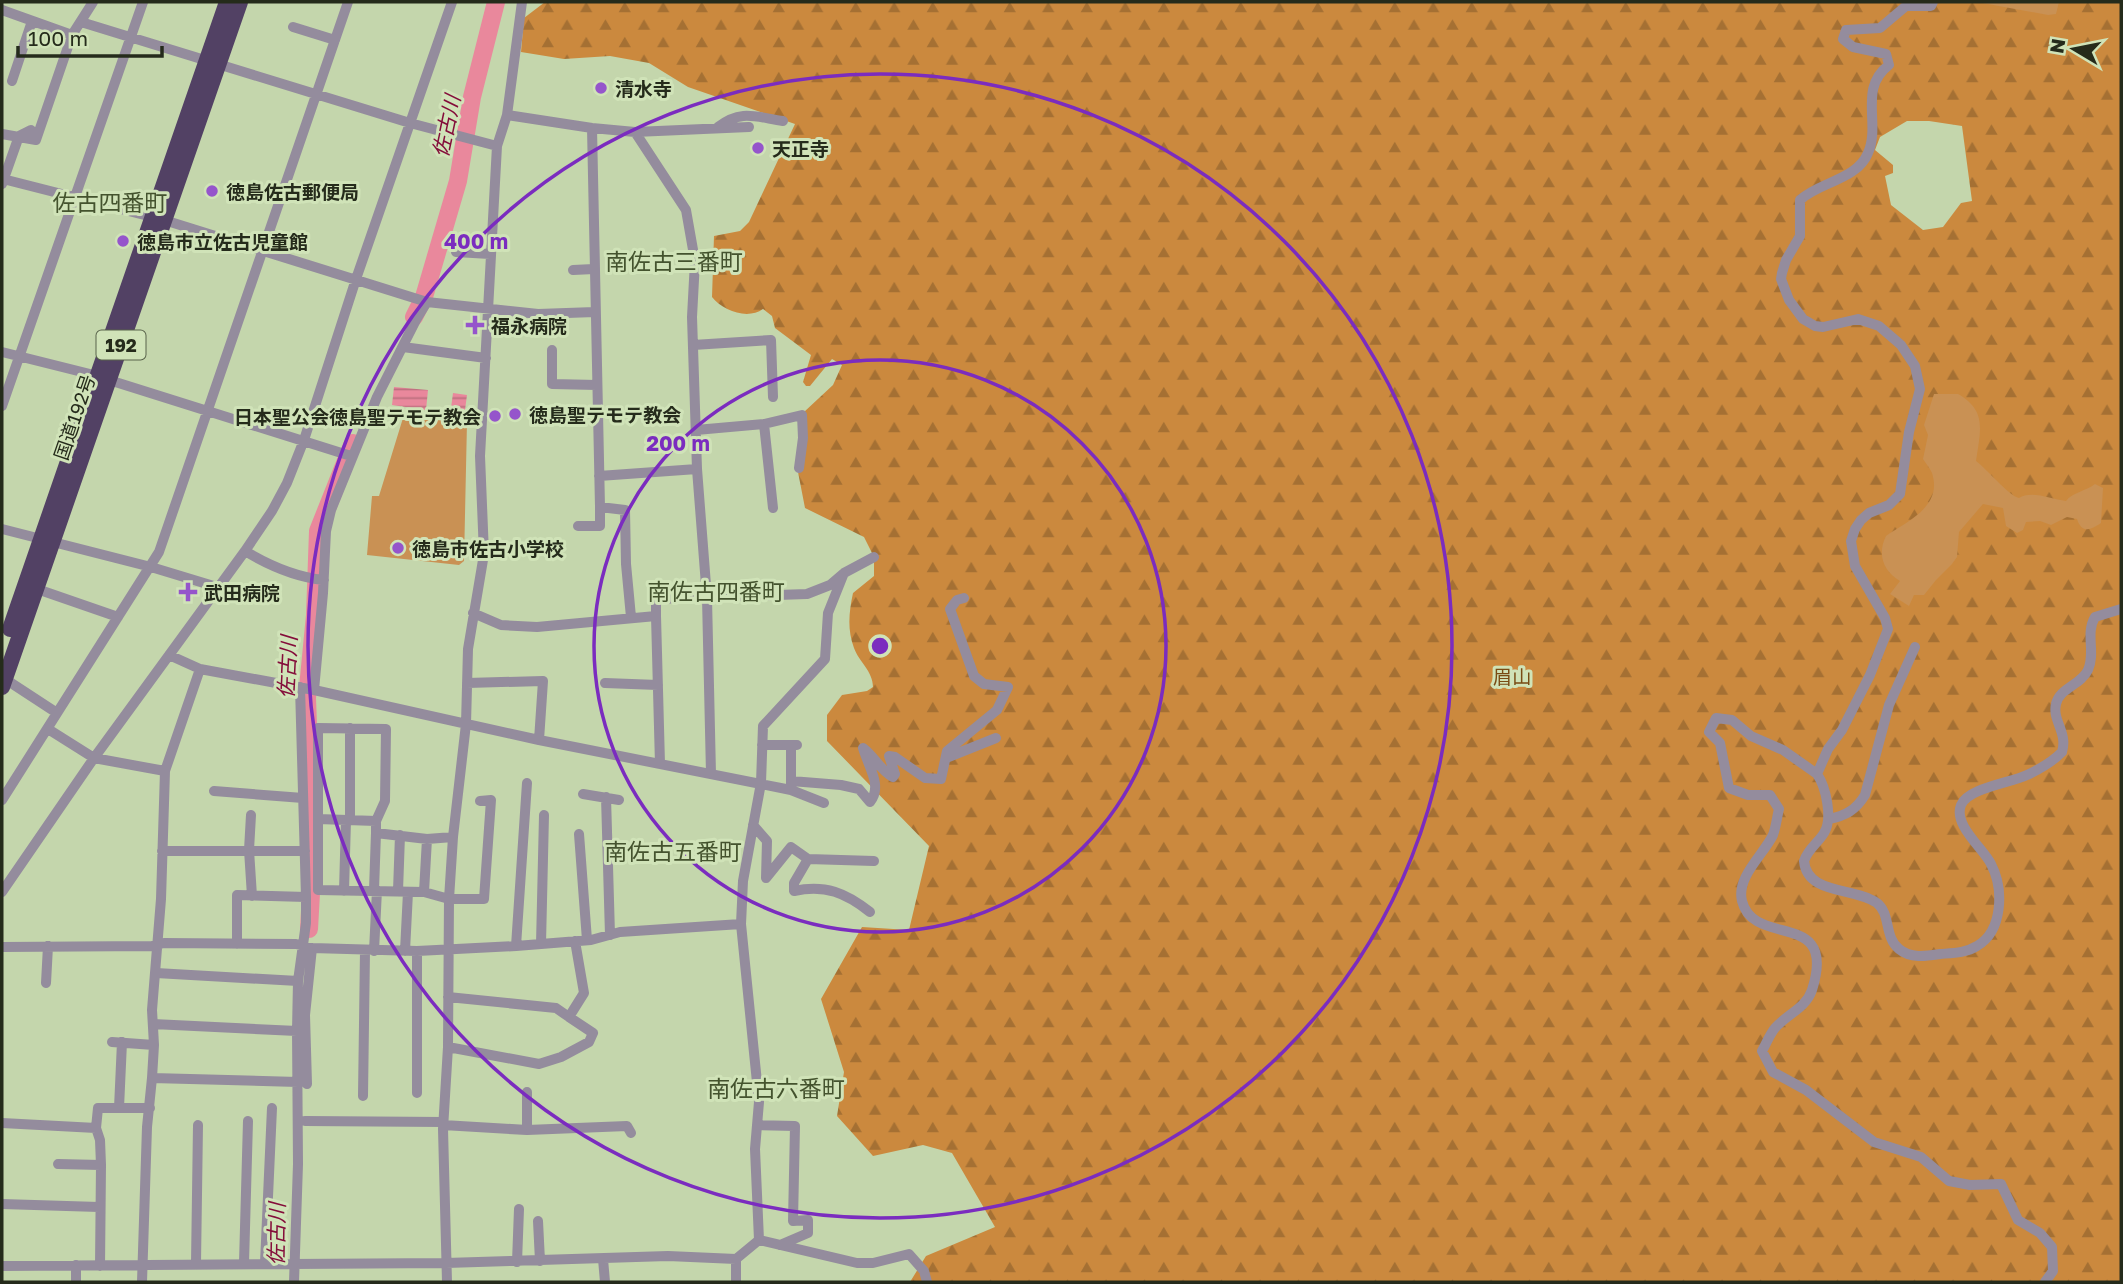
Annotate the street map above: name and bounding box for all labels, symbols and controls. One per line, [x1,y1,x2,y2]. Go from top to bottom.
scale bar [18,14,161,58]
north arrow [2039,14,2109,84]
text: 100 m [28,25,88,51]
text: N [2044,37,2069,55]
place label: 清水寺 [615,77,672,100]
marker: 清水寺 [593,80,609,96]
water label: 佐古川 [427,91,466,160]
place label: 天正寺 [772,137,829,160]
marker: 天正寺 [750,140,766,156]
place label: 徳島佐古郵便局 [226,180,359,203]
marker: 徳島佐古郵便局 [204,183,220,199]
district label: 佐古四番町 [53,188,168,216]
text: 400 m [444,228,508,254]
place label: 徳島市立佐古児童館 [137,230,308,253]
marker: 徳島市立佐古児童館 [115,233,131,249]
district label: 南佐古三番町 [605,247,743,275]
place label: 福永病院 [491,314,567,337]
marker: 福永病院 [465,315,485,335]
road number: 192 [96,330,146,360]
street label: 国道192号 [49,371,99,463]
place label: 徳島聖テモテ教会 [529,403,681,426]
place label: 日本聖公会徳島聖テモテ教会 [234,405,481,428]
marker: 徳島聖テモテ教会 [507,406,523,422]
marker: 日本聖公会徳島聖テモテ教会 [487,408,503,424]
text: 200 m [646,430,710,456]
place label: 徳島市佐古小学校 [412,537,564,560]
marker: 徳島市佐古小学校 [390,540,406,556]
district label: 南佐古四番町 [647,577,785,605]
place label: 武田病院 [204,581,280,604]
marker: 武田病院 [178,582,198,602]
water label: 佐古川 [272,633,302,699]
centre of rings [868,634,892,658]
park label: 眉山 [1493,665,1531,688]
district label: 南佐古五番町 [604,837,742,865]
district label: 南佐古六番町 [707,1074,845,1102]
water label: 佐古川 [262,1200,290,1266]

